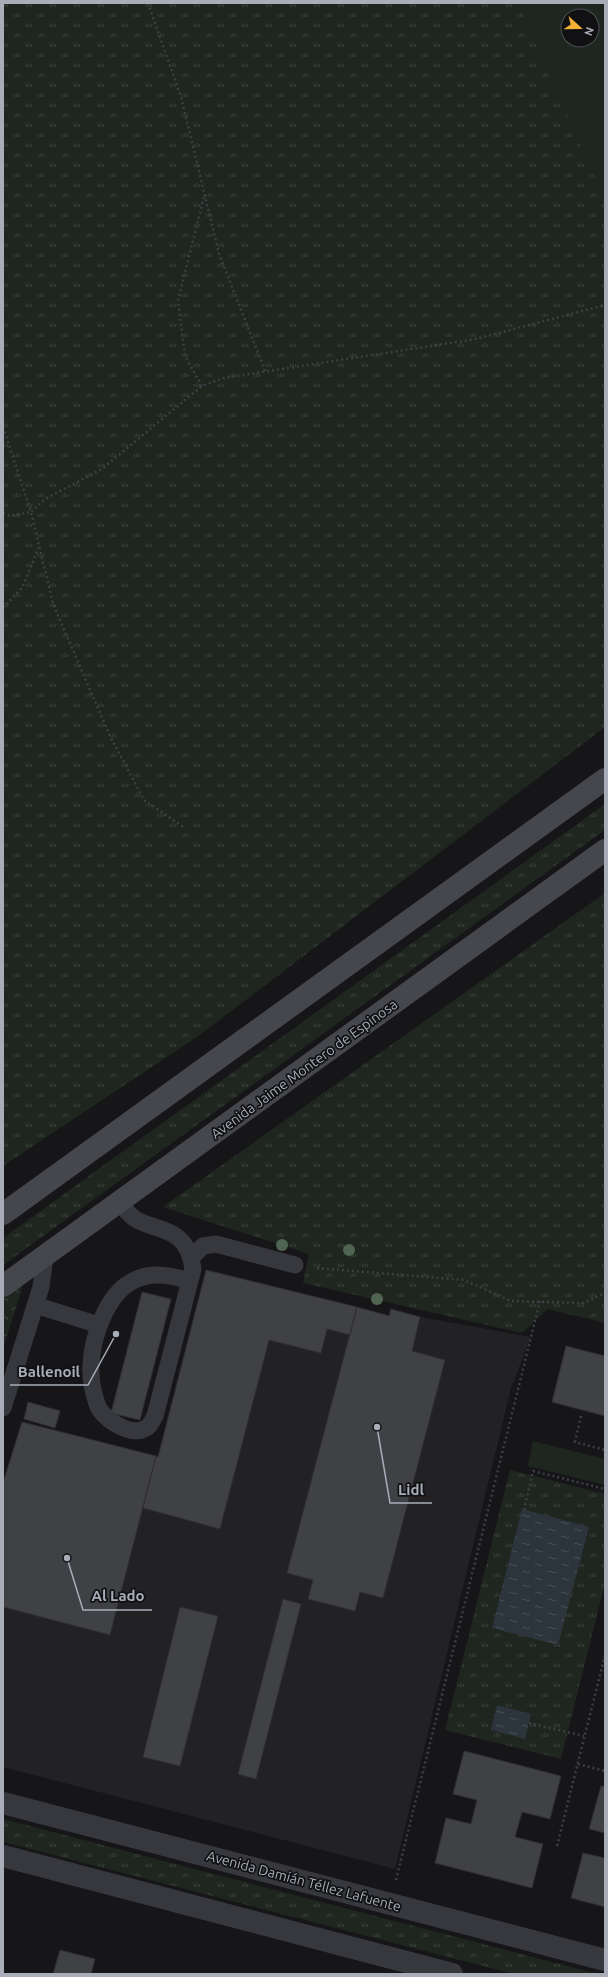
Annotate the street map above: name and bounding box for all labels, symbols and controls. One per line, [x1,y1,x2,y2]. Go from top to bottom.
north arrow [560,8,600,48]
text: N [582,26,596,38]
street label: Avenida Jaime Montero de Espinosa [208,996,400,1142]
callout: Ballenoil [10,1358,88,1385]
text: Ballenoil [18,1363,81,1380]
callout: Lidl [390,1476,432,1503]
text: Lidl [398,1481,424,1498]
callout: Al Lado [83,1583,152,1610]
text: Al Lado [91,1587,145,1604]
street label: Avenida Damián Téllez Lafuente [205,1847,403,1915]

